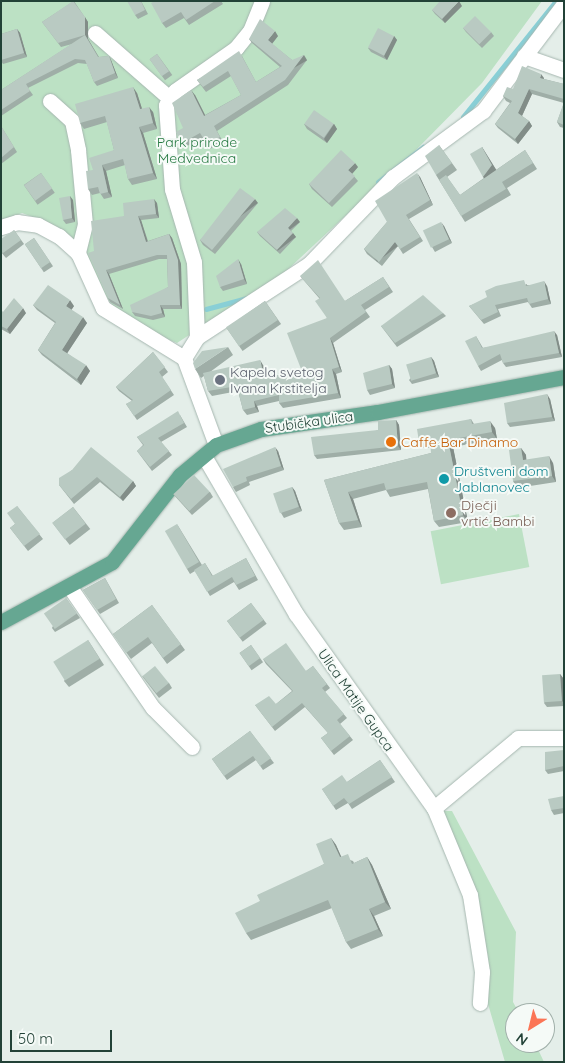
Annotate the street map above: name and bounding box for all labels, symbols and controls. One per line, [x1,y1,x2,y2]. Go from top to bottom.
park label: Park prirode Medvednica [157,134,237,166]
place label: Kapela svetog Ivana Krstitelja [230,364,327,397]
marker: Kapela svetog Ivana Krstitelja [214,374,226,386]
street label: Stubička ulica [264,407,354,437]
place label: Caffe Bar Dinamo [401,434,518,450]
marker: Caffe Bar Dinamo [385,436,397,448]
place label: Društveni dom Jablanovec [454,463,549,496]
marker: Društveni dom Jablanovec [438,473,450,485]
place label: Dječji vrtić Bambi [461,497,534,530]
marker: Dječji vrtić Bambi [445,507,457,519]
street label: Ulica Matije Gupca [314,646,398,754]
north arrow [505,1003,555,1053]
scale bar [12,1020,115,1052]
text: 50 m [18,1029,53,1048]
text: N [512,1029,531,1050]

